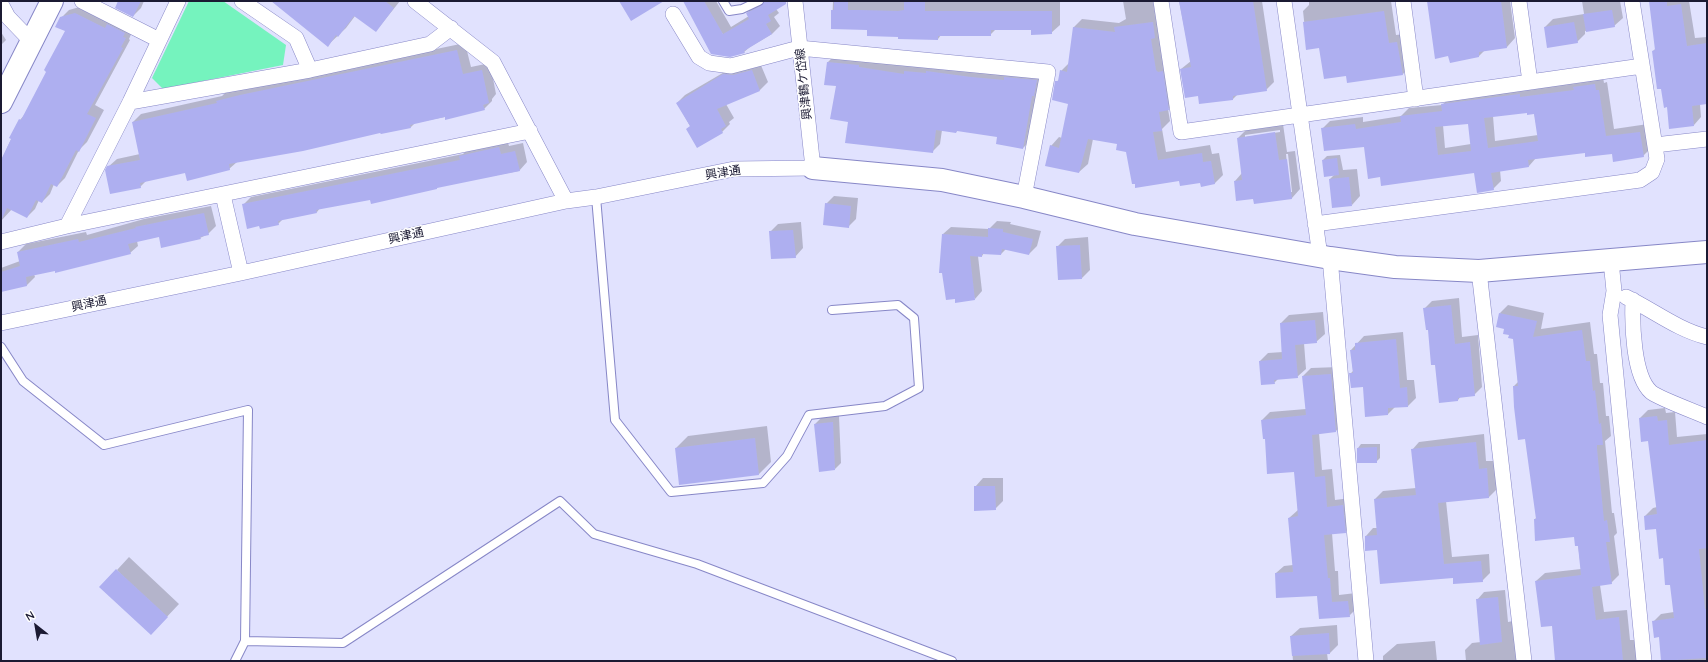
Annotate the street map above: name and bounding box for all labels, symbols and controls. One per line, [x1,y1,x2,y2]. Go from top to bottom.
street label: 興津鶴ケ岱線 [793,47,815,121]
street label: 興津通 [704,163,742,183]
street label: 興津通 [387,225,425,247]
street label: 興津通 [70,293,108,315]
north arrow [16,606,56,646]
text: N [23,608,37,624]

